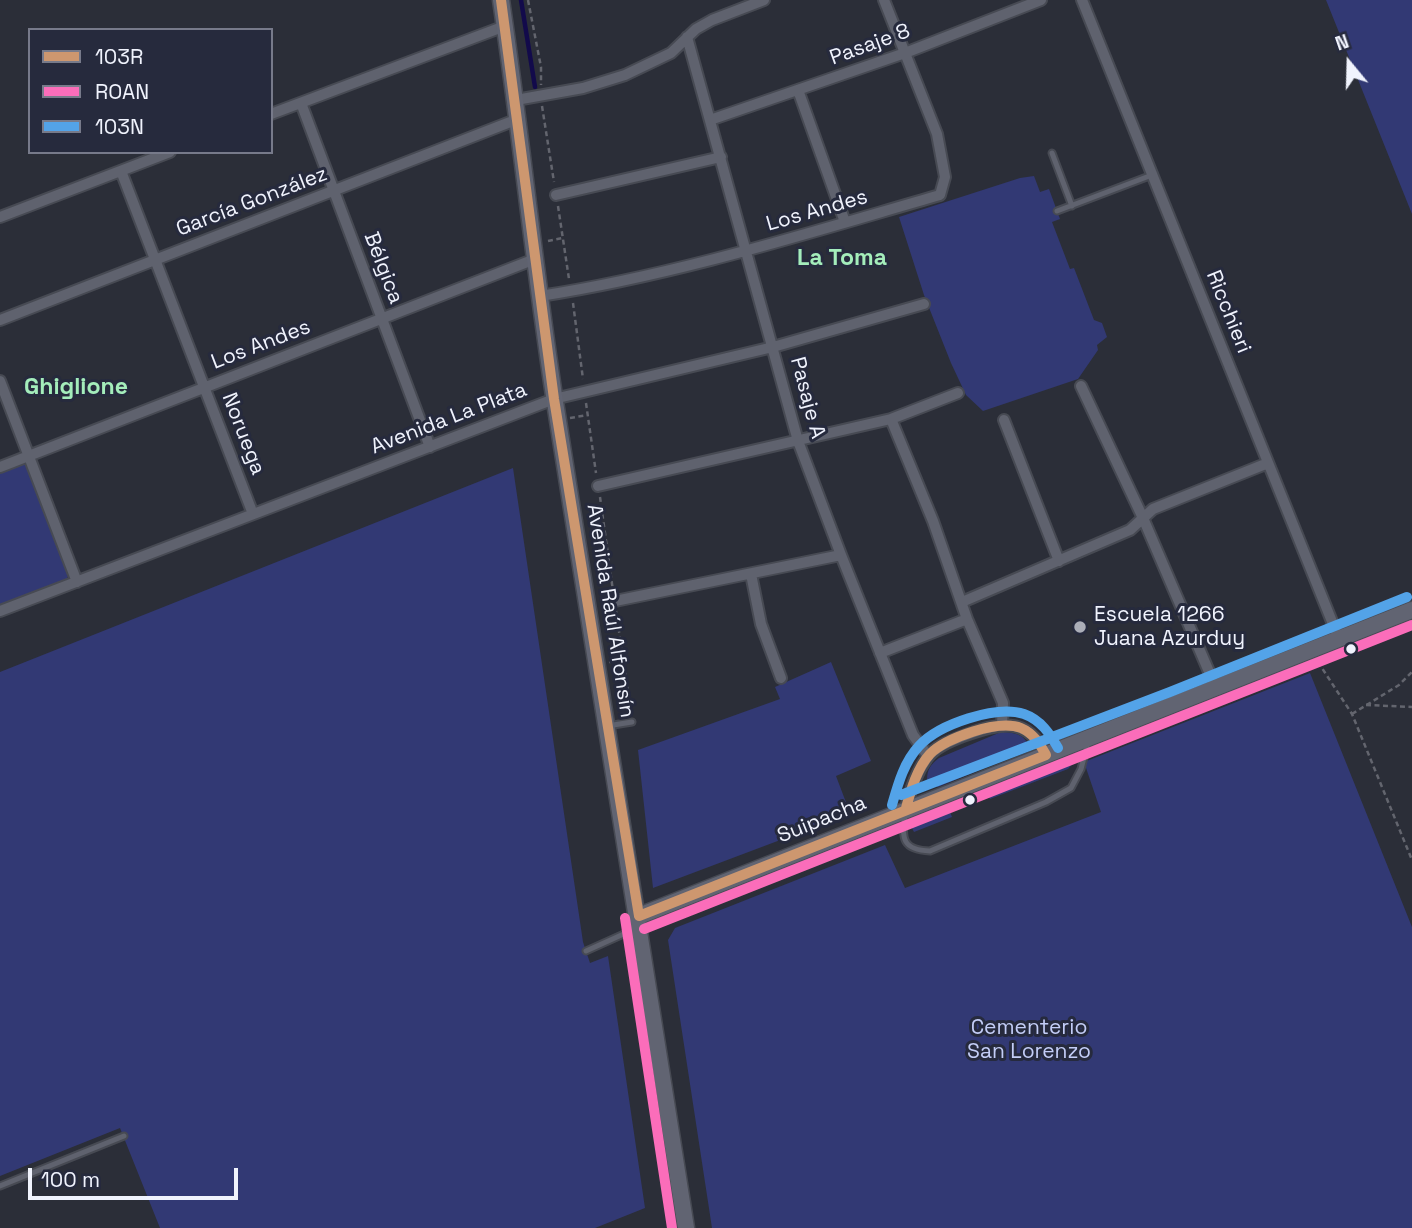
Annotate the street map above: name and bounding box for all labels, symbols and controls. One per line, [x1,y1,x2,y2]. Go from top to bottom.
street label: Pasaje 8 [826,19,914,71]
legend [28,28,273,154]
north arrow [1314,28,1384,98]
text: N [1332,29,1352,57]
text: 103R [95,43,143,70]
text: ROAN [95,78,149,105]
text: 103N [95,113,144,140]
street label: García González [173,162,331,242]
street label: Los Andes [764,185,870,237]
street label: Bélgica [358,229,408,307]
district label: La Toma [797,245,887,273]
street label: Ricchieri [1200,267,1256,357]
street label: Los Andes [208,315,314,375]
street label: Pasaje A [784,354,830,442]
district label: Ghiglione [24,374,128,402]
street label: Avenida La Plata [367,378,531,460]
street label: Noruega [216,389,270,479]
street label: Avenida Raúl Alfonsín [581,502,639,720]
place label: Escuela 1266 Juana Azurduy [1094,602,1245,652]
marker: Escuela 1266 Juana Azurduy [1072,619,1088,635]
unlabelled marker [1344,642,1358,656]
street label: Suipacha [774,791,870,849]
unlabelled marker [963,793,977,807]
park label: Cementerio San Lorenzo [967,1015,1091,1065]
scale bar [32,1154,242,1198]
text: 100 m [41,1166,100,1193]

